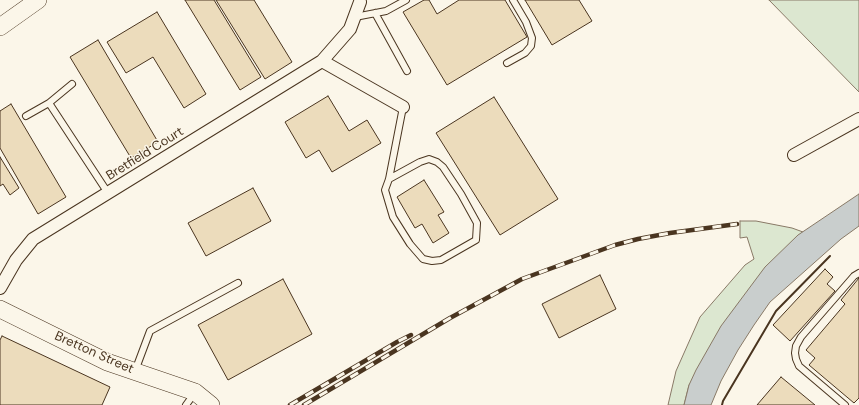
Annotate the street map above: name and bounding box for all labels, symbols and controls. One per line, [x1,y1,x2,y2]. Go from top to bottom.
street label: Bretfield Court [103,124,187,184]
street label: Bretton Street [52,329,136,377]

